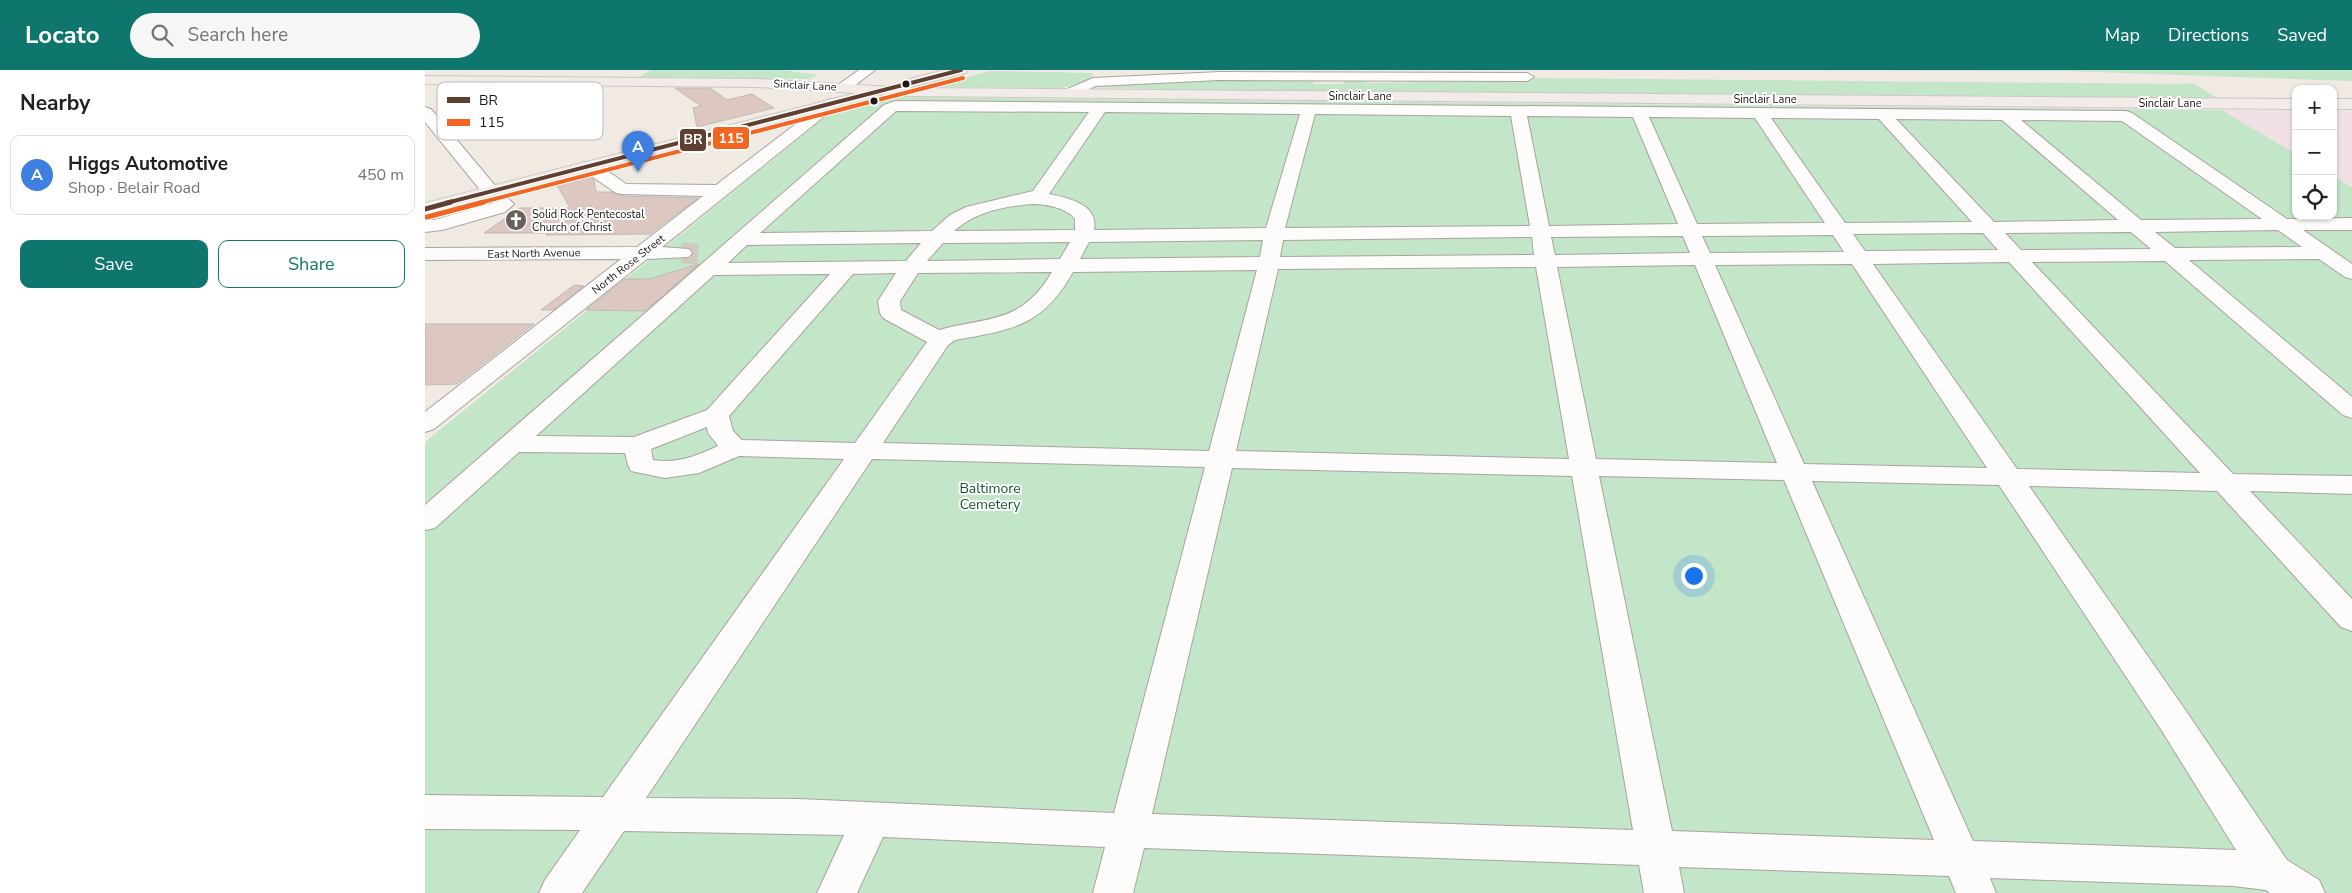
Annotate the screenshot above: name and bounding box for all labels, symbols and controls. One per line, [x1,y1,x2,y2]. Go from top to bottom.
search box [130,13,480,58]
text: Locato [25,19,100,51]
icon: search [148,21,176,49]
text: Search here [188,22,288,48]
text: Map [2105,23,2140,47]
text: Directions [2168,23,2249,47]
text: Saved [2277,23,2327,47]
street label: Sinclair Lane [773,76,837,95]
unlabelled marker [901,79,911,89]
legend [437,82,603,140]
map controls [2292,85,2337,220]
button: + [2292,85,2337,130]
text: Nearby [20,89,90,117]
street label: Sinclair Lane [1329,89,1392,104]
text: BR [479,91,498,110]
street label: Sinclair Lane [1734,92,1797,107]
unlabelled marker [869,96,879,106]
street label: Sinclair Lane [2139,96,2202,111]
text: 115 [479,113,504,132]
line badge: 115 [712,126,750,150]
line badge: BR [679,128,707,152]
text: 115 [718,129,744,148]
text: BR [683,130,703,149]
button: − [2292,130,2337,175]
pin: A [622,131,654,172]
text: Higgs Automotive [68,151,228,177]
text: A [31,164,43,186]
text: 450 m [357,164,404,186]
button: locate [2292,175,2337,220]
text: Shop · Belair Road [68,177,200,199]
place label: Solid Rock Pentecostal Church of Christ [532,207,645,235]
church icon: Solid Rock Pentecostal Church of Christ [504,208,528,232]
street label: North Rose Street [589,231,668,298]
button: Save [20,240,208,288]
button: Share [218,240,405,288]
street label: East North Avenue [487,245,581,262]
park label: Baltimore Cemetery [959,479,1021,514]
your location [1681,563,1707,589]

